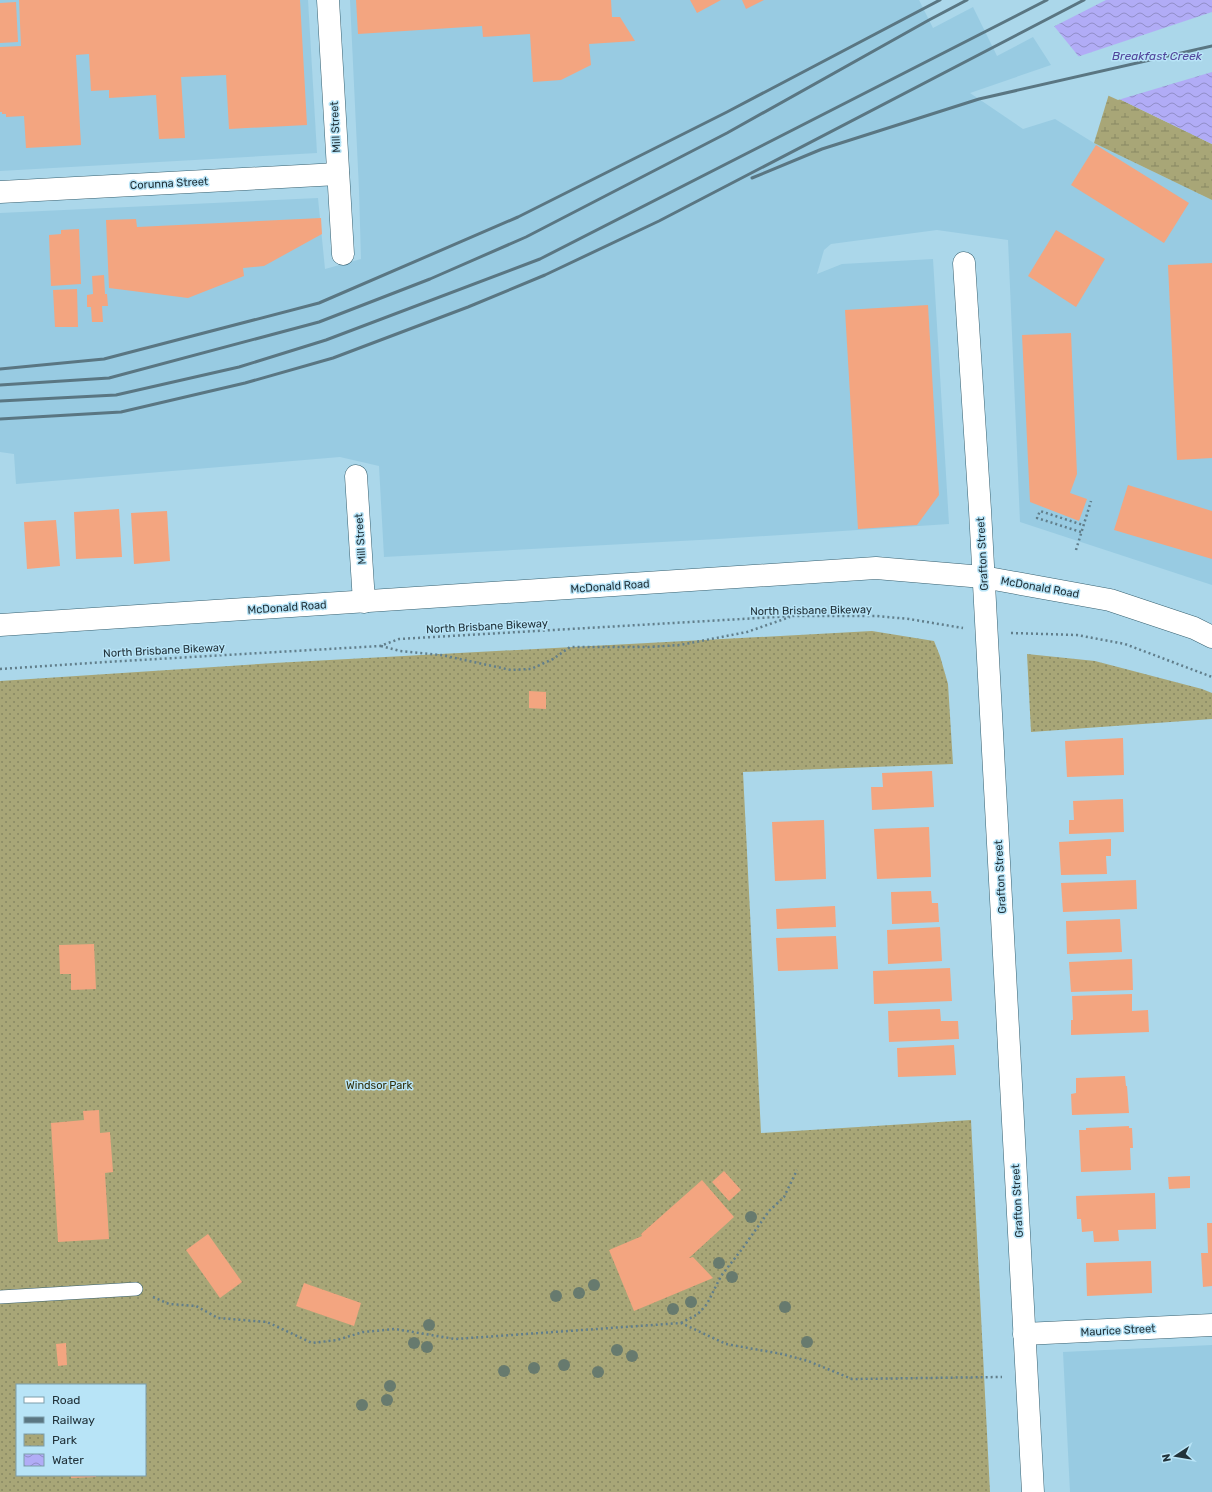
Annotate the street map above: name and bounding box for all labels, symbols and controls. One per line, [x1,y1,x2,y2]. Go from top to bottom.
water label: Breakfast Creek [1112,49,1203,63]
street label: Mill Street [328,100,343,153]
street label: Corunna Street [130,175,209,192]
street label: Mill Street [352,512,369,565]
street label: Grafton Street [974,516,991,591]
street label: McDonald Road [1000,574,1080,601]
street label: McDonald Road [570,577,650,596]
street label: McDonald Road [247,598,327,617]
street label: North Brisbane Bikeway [750,603,872,618]
street label: North Brisbane Bikeway [426,617,548,636]
street label: North Brisbane Bikeway [103,641,225,660]
street label: Grafton Street [992,839,1009,914]
park label: Windsor Park [346,1079,412,1092]
street label: Grafton Street [1009,1163,1026,1238]
street label: Maurice Street [1080,1322,1157,1339]
legend [16,1384,146,1476]
text: Road [52,1393,80,1407]
text: Railway [52,1413,95,1427]
text: Park [52,1433,78,1447]
north arrow [1156,1436,1196,1476]
text: Water [52,1453,84,1467]
text: N [1160,1453,1174,1463]

